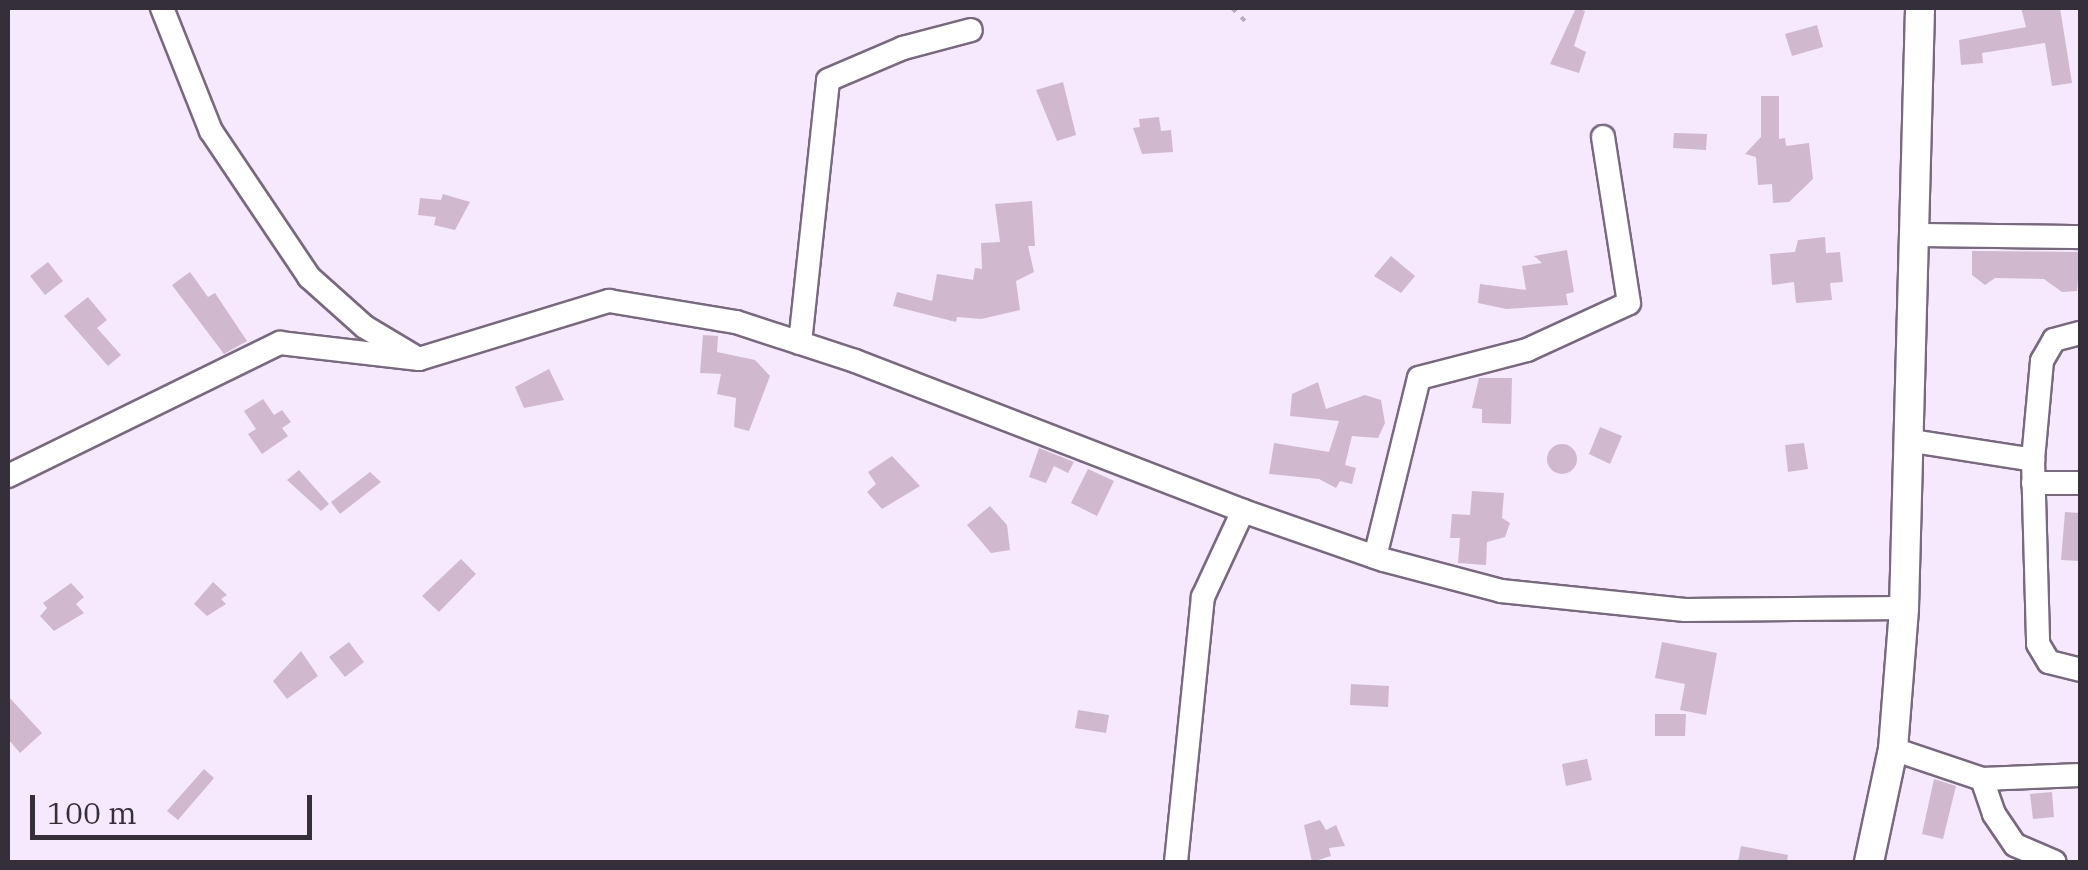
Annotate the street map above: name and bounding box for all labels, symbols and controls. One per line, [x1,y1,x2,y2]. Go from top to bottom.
scale bar [35,775,318,837]
text: 100 m [47,793,137,832]

